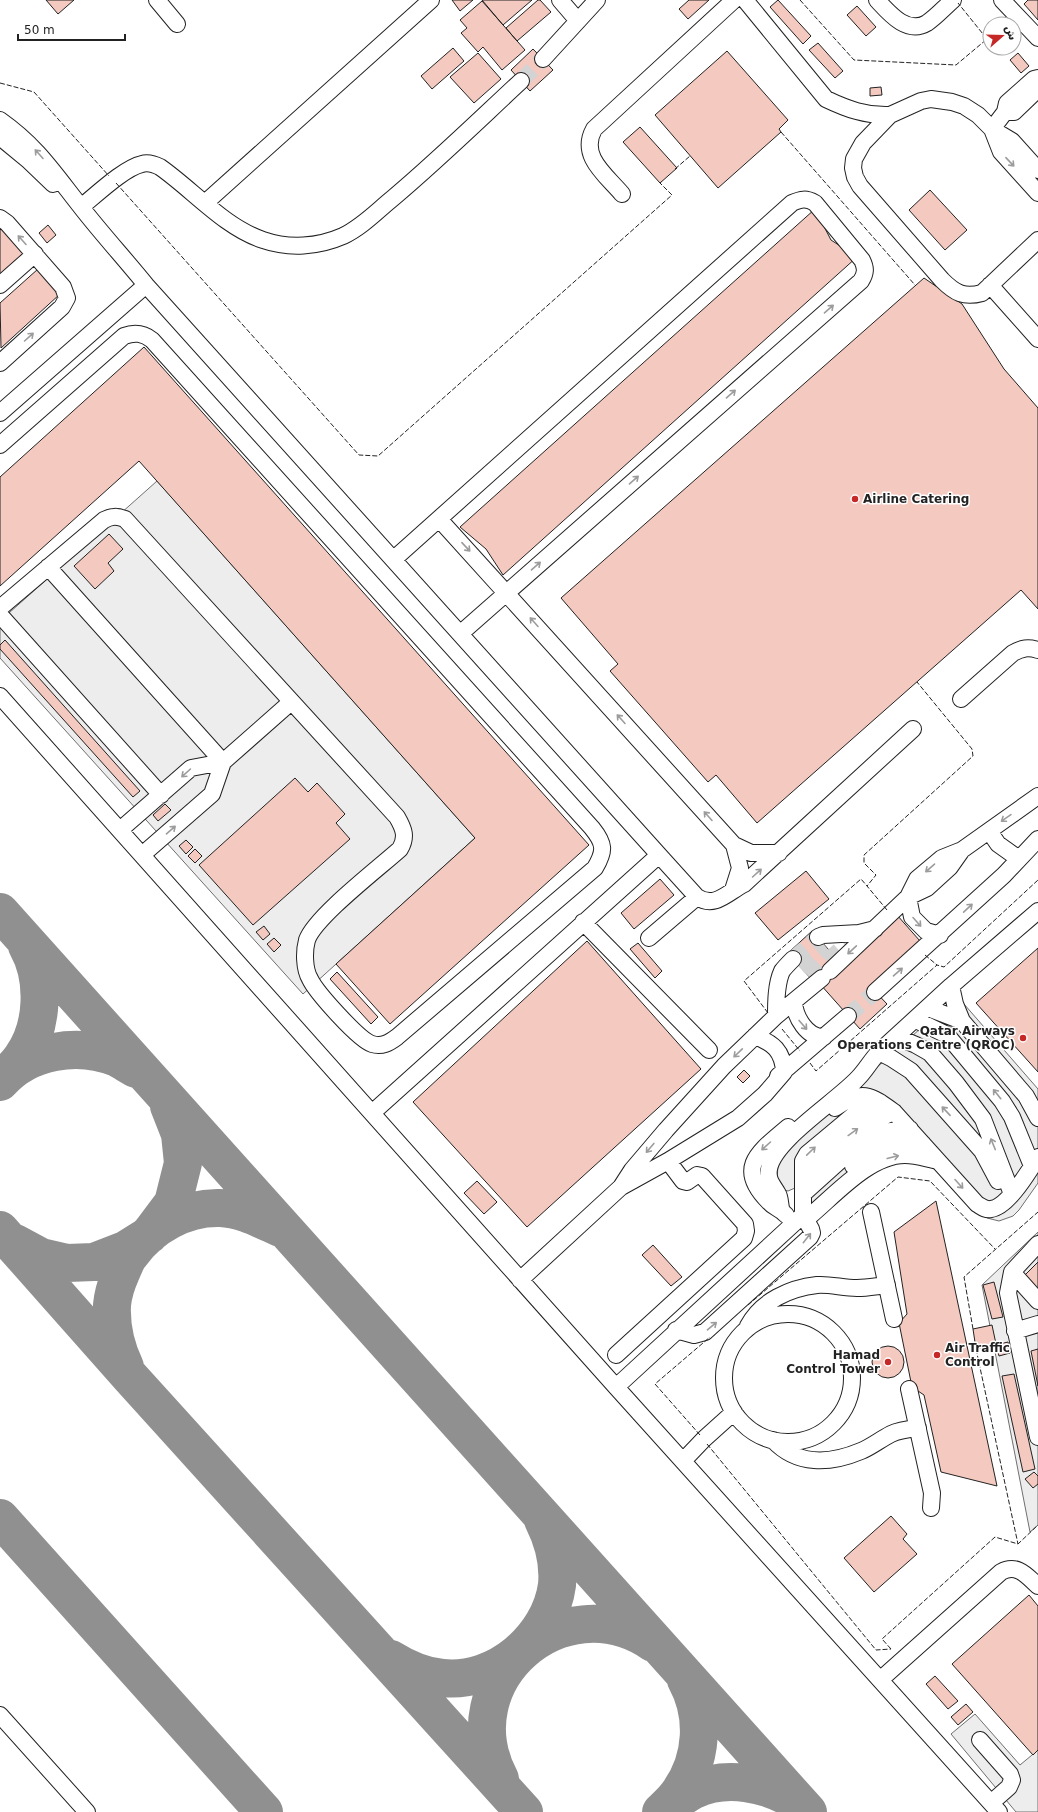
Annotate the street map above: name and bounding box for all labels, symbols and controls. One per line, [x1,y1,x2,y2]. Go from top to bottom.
scale bar [18,16,125,42]
north arrow [982,16,1022,56]
text: 50 m [24,23,55,37]
text: ش [1002,23,1020,42]
one-way arrow [35,149,44,159]
one-way arrow [1005,157,1014,167]
one-way arrow [17,234,26,245]
one-way arrow [824,304,834,313]
one-way arrow [24,332,34,342]
one-way arrow [726,390,737,399]
one-way arrow [629,476,639,485]
place label: Airline Catering [863,492,969,506]
marker: Airline Catering [850,494,860,504]
one-way arrow [461,542,470,552]
one-way arrow [531,561,541,571]
one-way arrow [529,617,539,627]
one-way arrow [616,714,625,724]
one-way arrow [181,768,191,777]
one-way arrow [703,810,712,821]
one-way arrow [1001,814,1012,822]
one-way arrow [166,825,176,834]
one-way arrow [925,864,935,873]
one-way arrow [752,868,762,877]
one-way arrow [963,904,973,913]
one-way arrow [912,917,921,928]
one-way arrow [847,945,857,955]
one-way arrow [893,967,903,976]
one-way arrow [799,1020,808,1030]
place label: Qatar Airways Operations Centre (QROC) [837,1024,1015,1052]
marker: Qatar Airways Operations Centre (QROC) [1018,1033,1028,1043]
one-way arrow [733,1048,743,1058]
one-way arrow [992,1088,1001,1099]
one-way arrow [942,1106,951,1116]
one-way arrow [847,1128,858,1136]
one-way arrow [989,1139,997,1151]
one-way arrow [760,1142,771,1151]
one-way arrow [646,1143,655,1154]
one-way arrow [806,1146,816,1156]
one-way arrow [886,1152,899,1160]
one-way arrow [954,1179,964,1189]
one-way arrow [803,1233,812,1244]
one-way arrow [706,1322,717,1331]
place label: Air Traffic Control [945,1341,1010,1369]
place label: Hamad Control Tower [786,1348,880,1376]
marker: Air Traffic Control [932,1350,942,1360]
marker: Hamad Control Tower [883,1357,893,1367]

